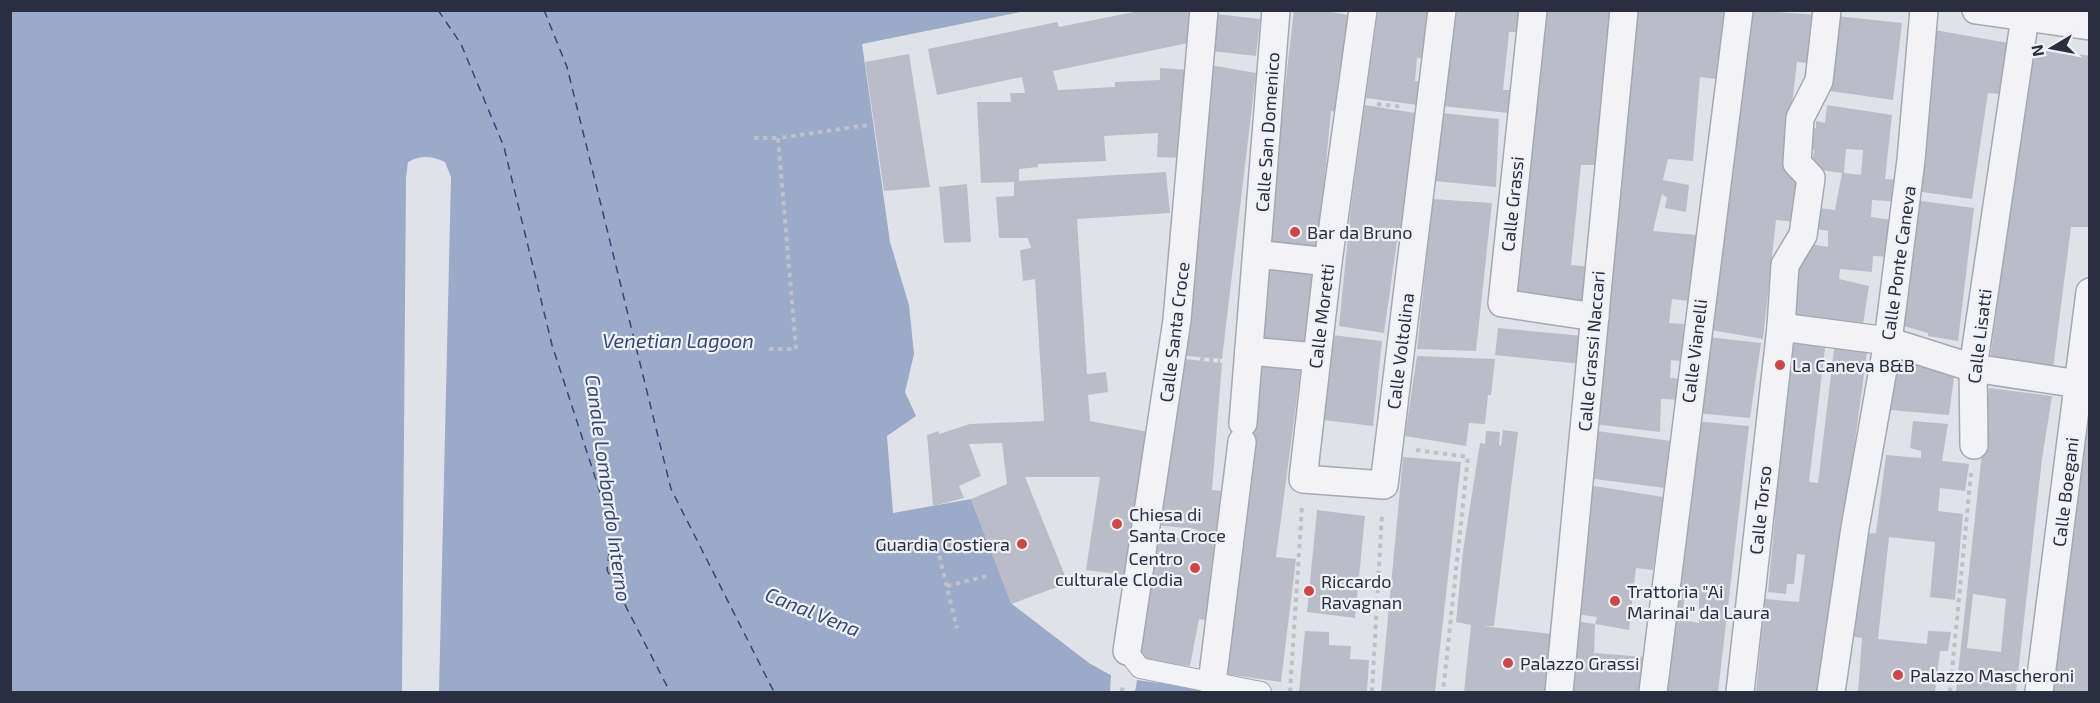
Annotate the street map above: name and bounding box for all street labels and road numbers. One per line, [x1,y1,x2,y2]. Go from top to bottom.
street label: Calle San Domenico [1250,51,1284,213]
street label: Calle Grassi [1496,155,1528,253]
street label: Calle Ponte Caneva [1876,184,1920,342]
street label: Calle Santa Croce [1154,260,1194,404]
street label: Calle Moretti [1304,262,1338,370]
street label: Calle Grassi Naccari [1573,270,1609,432]
street label: Calle Lisatti [1962,287,1996,385]
street label: Calle Voltolina [1382,292,1418,410]
street label: Calle Vianelli [1677,298,1711,404]
street label: Calle Boegani [2047,436,2083,548]
street label: Calle Torso [1744,464,1776,556]

